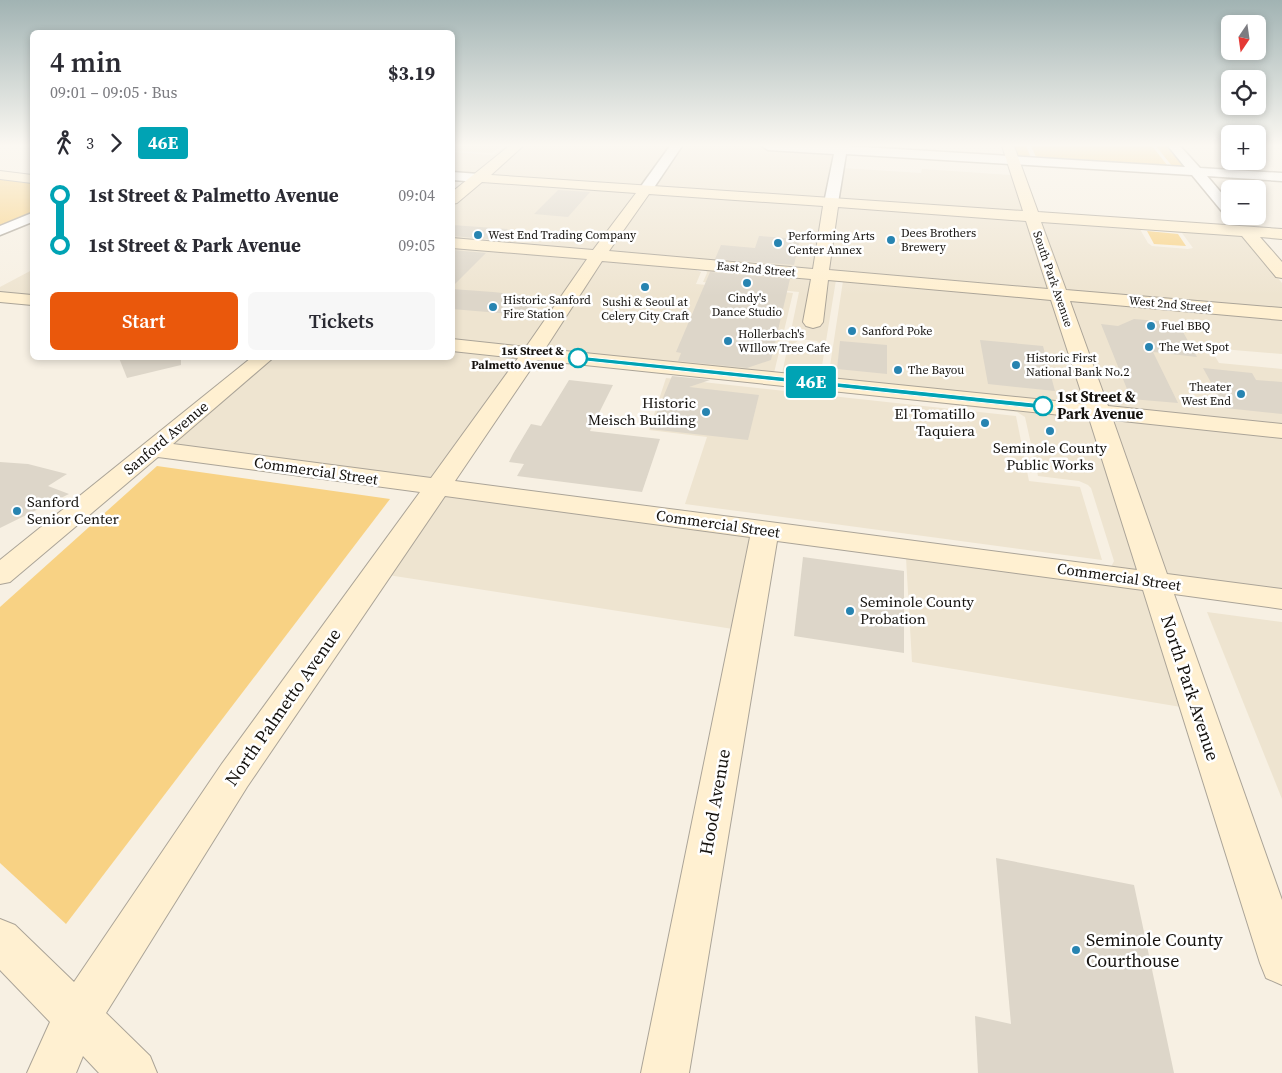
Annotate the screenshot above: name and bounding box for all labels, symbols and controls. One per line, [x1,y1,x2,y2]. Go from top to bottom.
north arrow [1221,15,1266,60]
map controls [1221,15,1266,225]
text: 4 min [50,43,122,81]
text: $3.19 [388,60,435,86]
button: locate [1221,70,1266,115]
text: 09:01 – 09:05 · Bus [50,81,178,103]
button: + [1221,125,1266,170]
icon: walk [50,129,78,157]
icon: forward [102,129,130,157]
text: 46E [148,130,178,155]
text: 3 [86,132,94,154]
button: − [1221,180,1266,225]
text: 1st Street & Palmetto Avenue [88,182,339,208]
text: 09:04 [398,184,435,206]
place label: Dees Brothers Brewery [901,225,976,255]
place label: West End Trading Company [488,227,637,243]
place label: Performing Arts Center Annex [788,228,875,258]
marker: West End Trading Company [472,229,484,241]
street label: South Park Avenue [1029,229,1077,329]
text: 1st Street & Park Avenue [88,232,301,258]
text: 09:05 [398,234,435,256]
marker: Dees Brothers Brewery [885,234,897,246]
marker: Performing Arts Center Annex [772,237,784,249]
street label: East 2nd Street [716,258,796,280]
marker: Cindy's Dance Studio [741,277,753,289]
marker: Sushi & Seoul at Celery City Craft [639,281,651,293]
place label: Cindy's Dance Studio [712,290,783,320]
button: Start [50,292,238,350]
button: Tickets [248,292,435,350]
place label: Historic Sanford Fire Station [503,292,591,322]
street label: West 2nd Street [1128,292,1212,316]
place label: Sushi & Seoul at Celery City Craft [601,294,689,324]
marker: Historic Sanford Fire Station [487,301,499,313]
place label: Fuel BBQ [1161,318,1210,334]
marker: Fuel BBQ [1145,320,1157,332]
place label: Sanford Poke [862,323,932,339]
marker: Sanford Poke [846,325,858,337]
place label: Hollerbach's WIllow Tree Cafe [738,326,830,356]
marker: Hollerbach's WIllow Tree Cafe [722,335,734,347]
place label: The Wet Spot [1159,339,1229,355]
marker: The Wet Spot [1143,341,1155,353]
place label: 1st Street & Palmetto Avenue [471,343,564,373]
marker: 1st Street & Palmetto Avenue [568,348,588,368]
place label: Historic First National Bank No.2 [1026,350,1129,380]
marker: Historic First National Bank No.2 [1010,359,1022,371]
place label: The Bayou [908,362,964,378]
marker: The Bayou [892,364,904,376]
line badge: 46E [782,366,840,398]
text: 46E [796,369,826,394]
place label: Theater West End [1181,379,1231,409]
place label: 1st Street & Park Avenue [1057,386,1143,424]
marker: Theater West End [1235,388,1247,400]
place label: Historic Meisch Building [588,392,696,430]
street label: Sanford Avenue [119,396,213,479]
marker: 1st Street & Park Avenue [1033,396,1053,416]
place label: El Tomatillo Taquiera [894,403,975,441]
marker: Historic Meisch Building [700,406,712,418]
marker: El Tomatillo Taquiera [979,417,991,429]
marker: Seminole County Public Works [1044,425,1056,437]
place label: Seminole County Public Works [993,437,1107,475]
street label: Commercial Street [253,451,379,490]
place label: Sanford Senior Center [27,491,120,529]
street label: Commercial Street [655,504,781,543]
marker: Sanford Senior Center [11,505,23,517]
street label: Commercial Street [1056,557,1182,596]
place label: Seminole County Probation [860,591,974,629]
marker: Seminole County Probation [844,605,856,617]
street label: North Park Avenue [1155,612,1226,764]
street label: North Palmetto Avenue [219,623,347,791]
street label: Hood Avenue [693,747,736,857]
place label: Seminole County Courthouse [1086,927,1224,973]
marker: Seminole County Courthouse [1070,944,1082,956]

